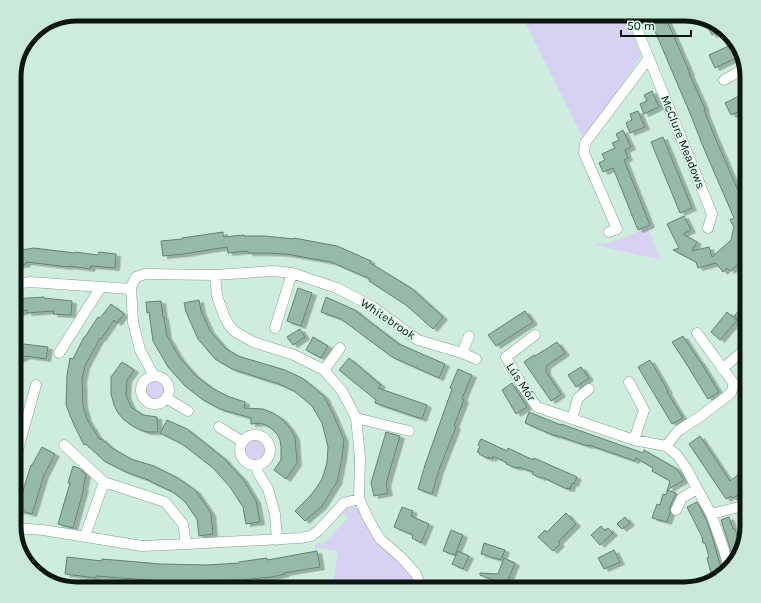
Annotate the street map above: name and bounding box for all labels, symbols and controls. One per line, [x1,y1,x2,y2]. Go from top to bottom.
scale bar [621,12,691,38]
text: 50 m [627,19,655,33]
street label: McClure Meadows [658,93,708,191]
street label: Whitebrook [358,295,418,343]
street label: Lús Mór [503,360,539,404]

